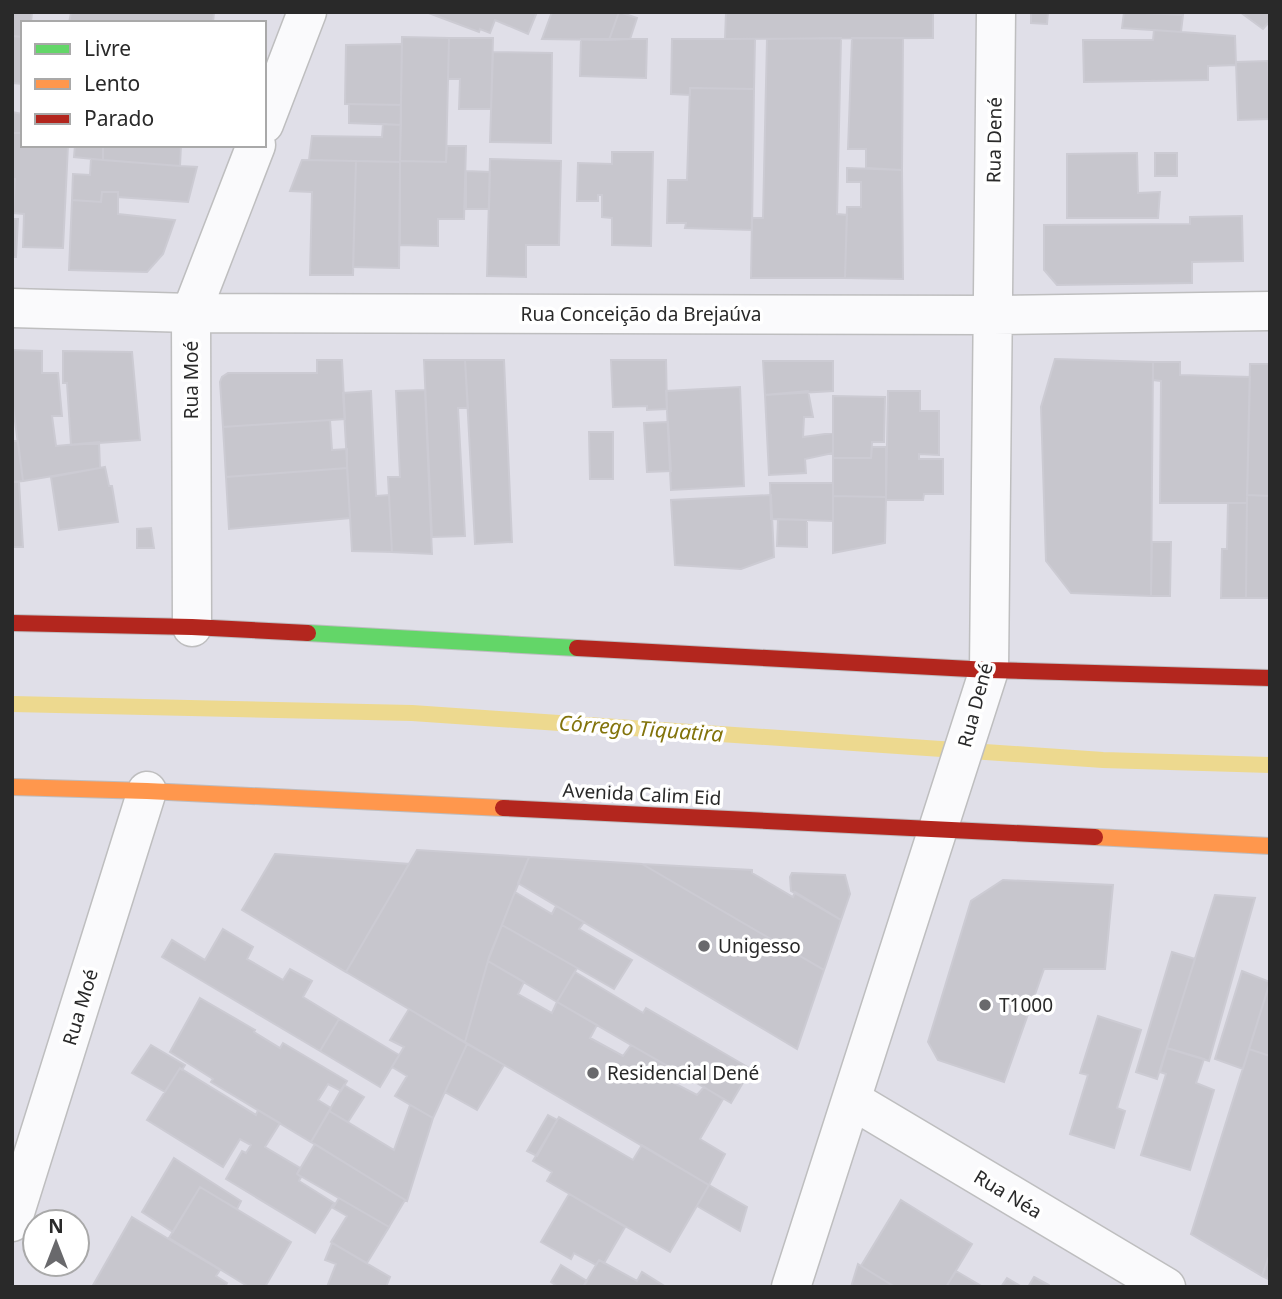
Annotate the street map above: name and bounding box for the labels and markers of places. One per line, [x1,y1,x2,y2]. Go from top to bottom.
place label: Unigesso [718,933,801,959]
marker: Unigesso [696,938,712,954]
place label: T1000 [999,992,1053,1018]
marker: T1000 [977,997,993,1013]
place label: Residencial Dené [607,1060,759,1086]
marker: Residencial Dené [585,1065,601,1081]

